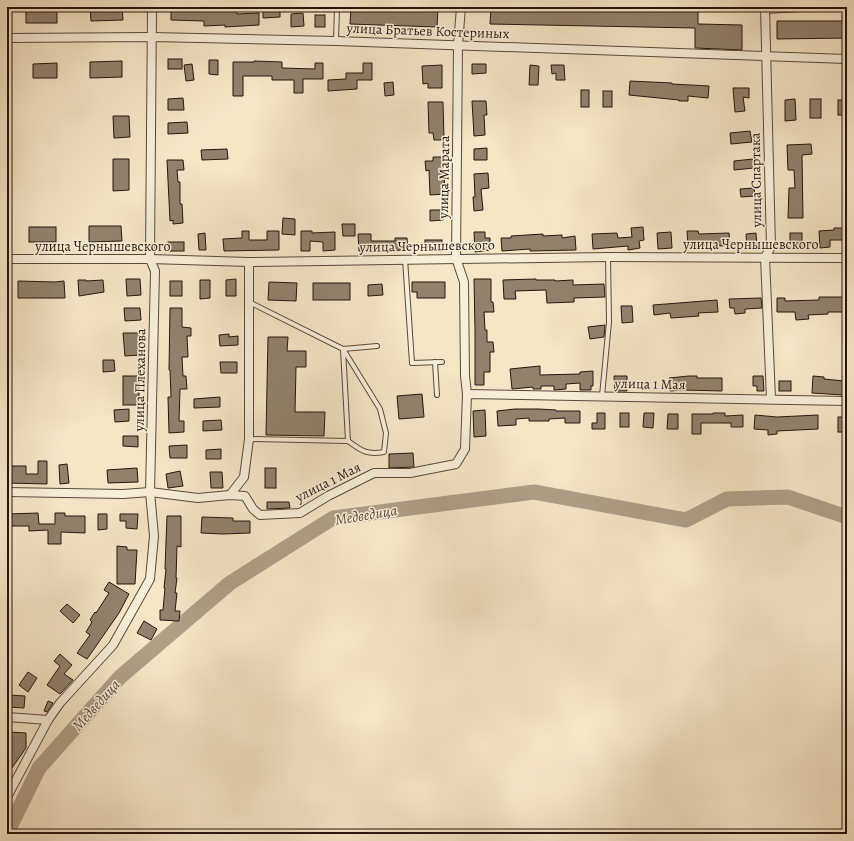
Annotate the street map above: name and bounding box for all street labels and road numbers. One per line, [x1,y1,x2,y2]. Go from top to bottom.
street label: улица Братьев Костериных [345,19,510,43]
street label: улица Спартака [746,132,766,229]
street label: улица Марата [434,135,454,220]
street label: улица Чернышевского [358,235,495,257]
street label: улица Чернышевского [682,235,819,254]
street label: улица Чернышевского [34,237,171,256]
street label: улица Плеханова [130,328,150,433]
street label: улица 1 Мая [613,374,686,394]
street label: улица 1 Мая [291,457,364,507]

